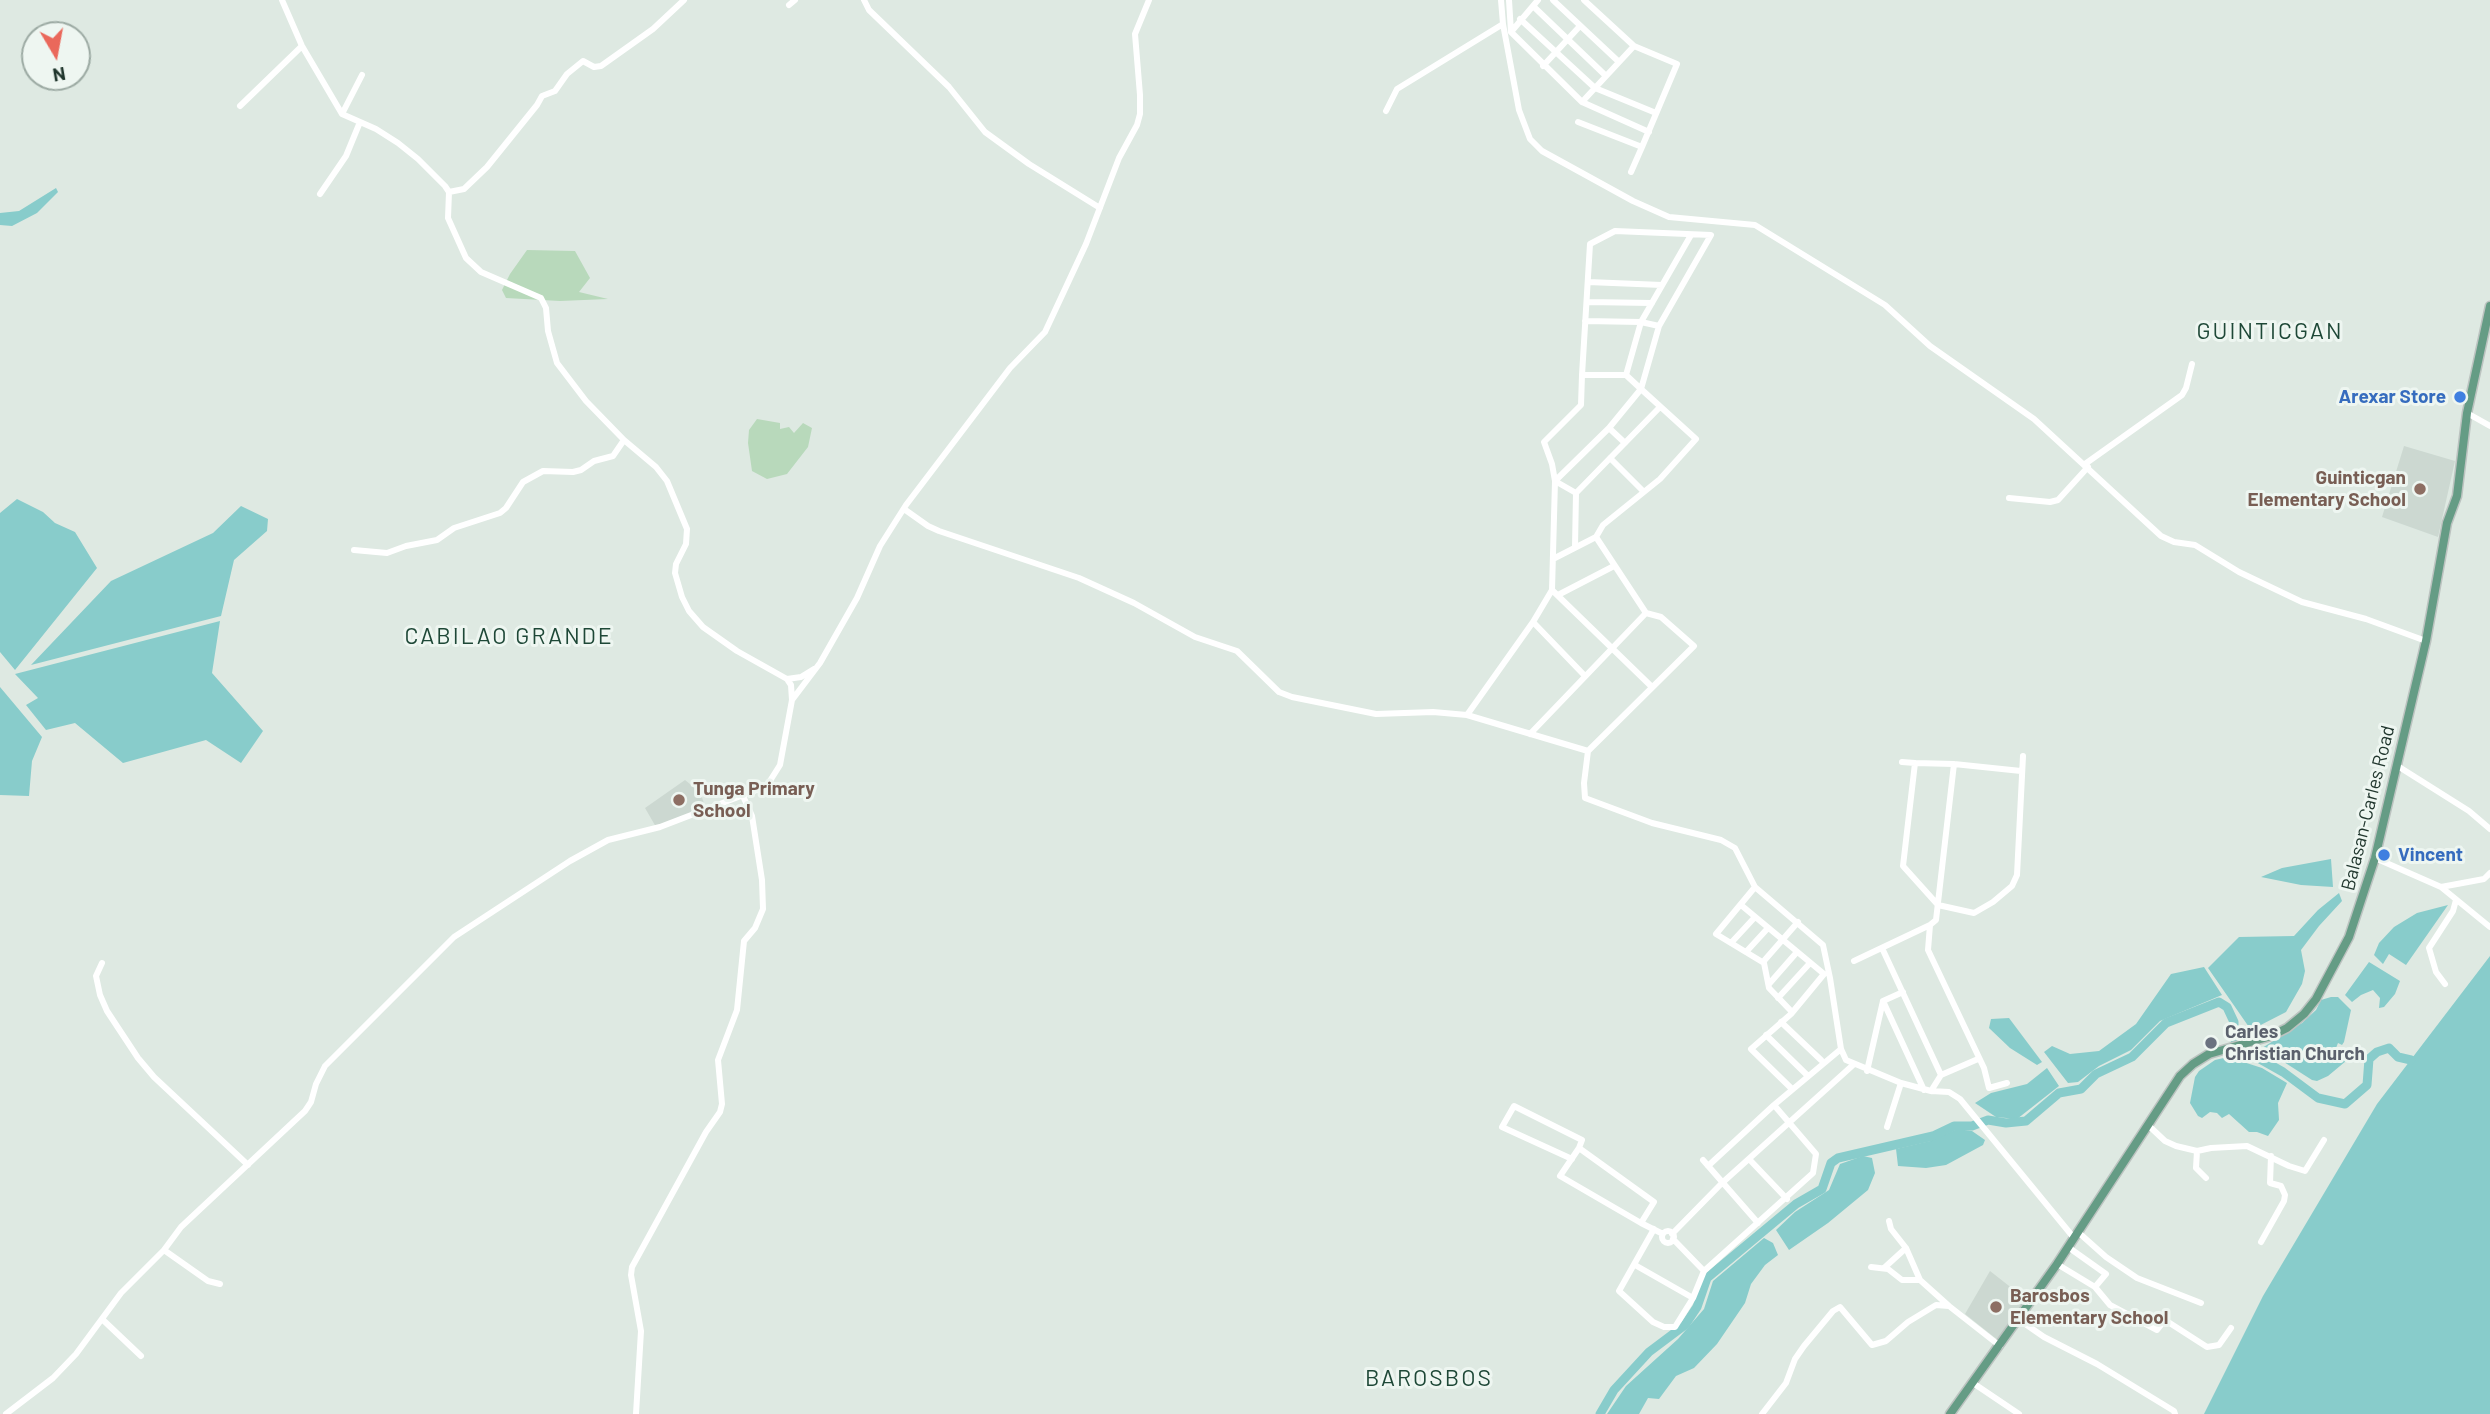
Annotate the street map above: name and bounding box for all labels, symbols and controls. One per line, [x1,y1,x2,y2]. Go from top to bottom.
north arrow [21,21,91,91]
text: N [51,63,68,88]
district label: GUINTICGAN [2198,317,2342,345]
place label: Arexar Store [2339,386,2446,408]
marker: Arexar Store [2452,389,2468,405]
place label: Guinticgan Elementary School [2248,467,2406,511]
marker: Guinticgan Elementary School [2412,481,2428,497]
district label: CABILAO GRANDE [406,622,612,650]
street label: Balasan-Carles Road [2336,723,2400,893]
place label: Tunga Primary School [693,778,815,822]
marker: Tunga Primary School [671,792,687,808]
place label: Vincent [2398,844,2463,866]
marker: Vincent [2376,847,2392,863]
place label: Carles Christian Church [2225,1021,2365,1065]
marker: Carles Christian Church [2203,1035,2219,1051]
place label: Barosbos Elementary School [2010,1285,2168,1329]
marker: Barosbos Elementary School [1988,1299,2004,1315]
district label: BAROSBOS [1366,1364,1492,1392]

